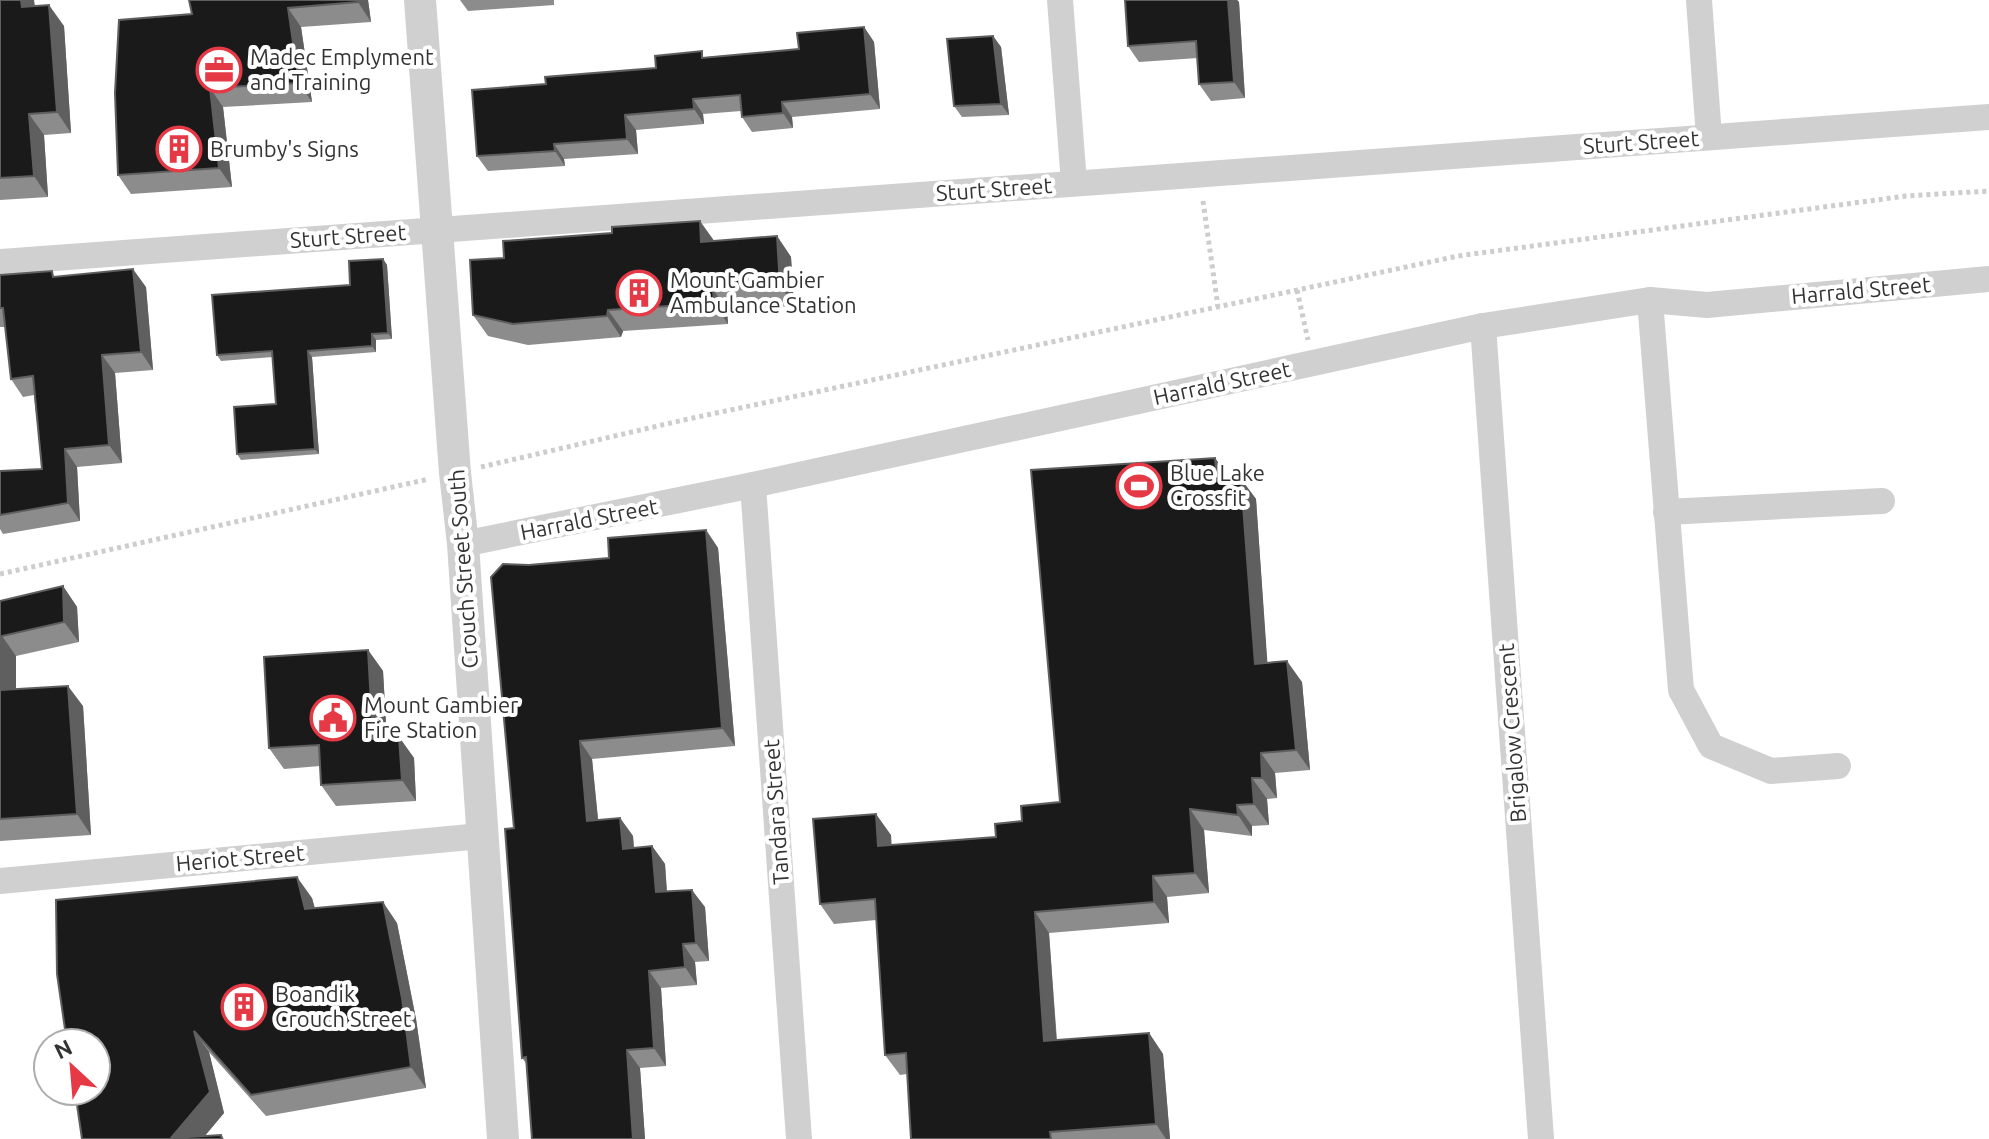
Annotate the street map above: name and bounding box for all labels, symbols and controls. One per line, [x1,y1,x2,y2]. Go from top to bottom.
place label: Madec Emplyment and Training [250,44,434,94]
office icon: Madec Emplyment and Training [195,46,243,94]
building icon: Brumby's Signs [155,125,203,173]
street label: Sturt Street [1582,125,1700,158]
place label: Brumby's Signs [210,136,359,161]
street label: Sturt Street [935,172,1053,205]
street label: Sturt Street [289,219,407,252]
place label: Mount Gambier Ambulance Station [670,267,857,317]
building icon: Mount Gambier Ambulance Station [615,269,663,317]
street label: Harrald Street [1790,271,1932,308]
street label: Harrald Street [1151,356,1293,409]
place label: Blue Lake Crossfit [1170,460,1265,510]
sports icon: Blue Lake Crossfit [1115,462,1163,510]
street label: Crouch Street South [443,469,482,670]
street label: Harrald Street [518,493,660,544]
street label: Brigalow Crescent [1493,642,1530,823]
place label: Mount Gambier Fire Station [364,692,519,742]
public building icon: Mount Gambier Fire Station [309,694,357,742]
street label: Tandara Street [758,738,793,885]
street label: Heriot Street [175,839,306,876]
place label: Boandik Crouch Street [275,981,412,1031]
building icon: Boandik Crouch Street [220,983,268,1031]
north arrow [32,1027,112,1107]
text: N [50,1034,76,1063]

